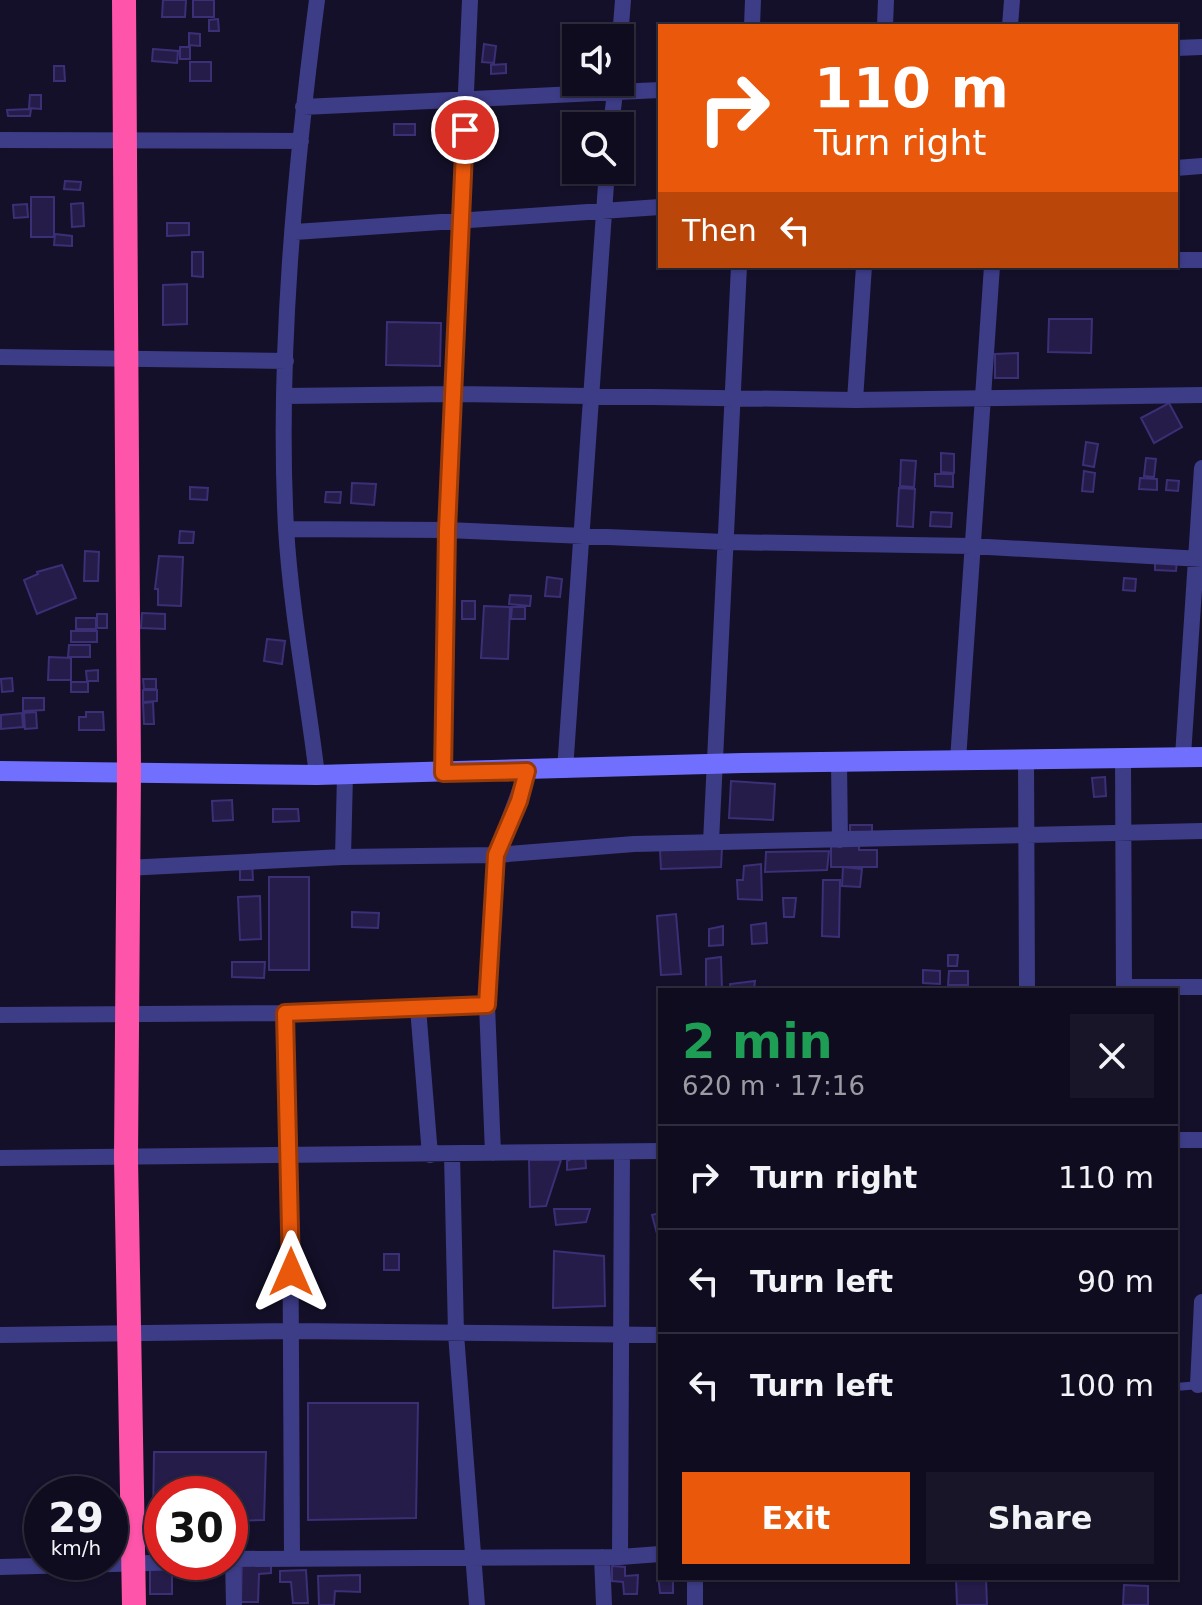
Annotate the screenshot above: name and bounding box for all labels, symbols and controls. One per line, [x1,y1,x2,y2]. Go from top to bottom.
map controls [562,24,634,184]
button: sound [562,24,634,96]
text: 110 m [814,55,1009,120]
icon: right [682,56,786,160]
pin [431,96,499,164]
icon: arrive [443,108,487,152]
button: search [562,112,634,184]
text: Turn right [814,122,986,163]
icon: left [773,208,817,252]
text: Then [682,213,757,248]
text: 2 min [682,1013,833,1069]
button: close [1070,1014,1154,1098]
text: 620 m · 17:16 [682,1071,865,1101]
icon: right [682,1155,726,1199]
text: Turn right [750,1160,917,1195]
text: 110 m [1058,1160,1154,1195]
position arrow [249,1230,333,1314]
icon: left [682,1259,726,1303]
text: Turn left [750,1264,893,1299]
text: 90 m [1077,1264,1154,1299]
icon: left [682,1363,726,1407]
text: Turn left [750,1368,893,1403]
text: 100 m [1058,1368,1154,1403]
button: Exit [682,1472,910,1564]
button: Share [926,1472,1154,1564]
speed limit sign: 30 [144,1476,248,1580]
text: 29 [48,1495,104,1541]
text: km/h [51,1536,101,1560]

